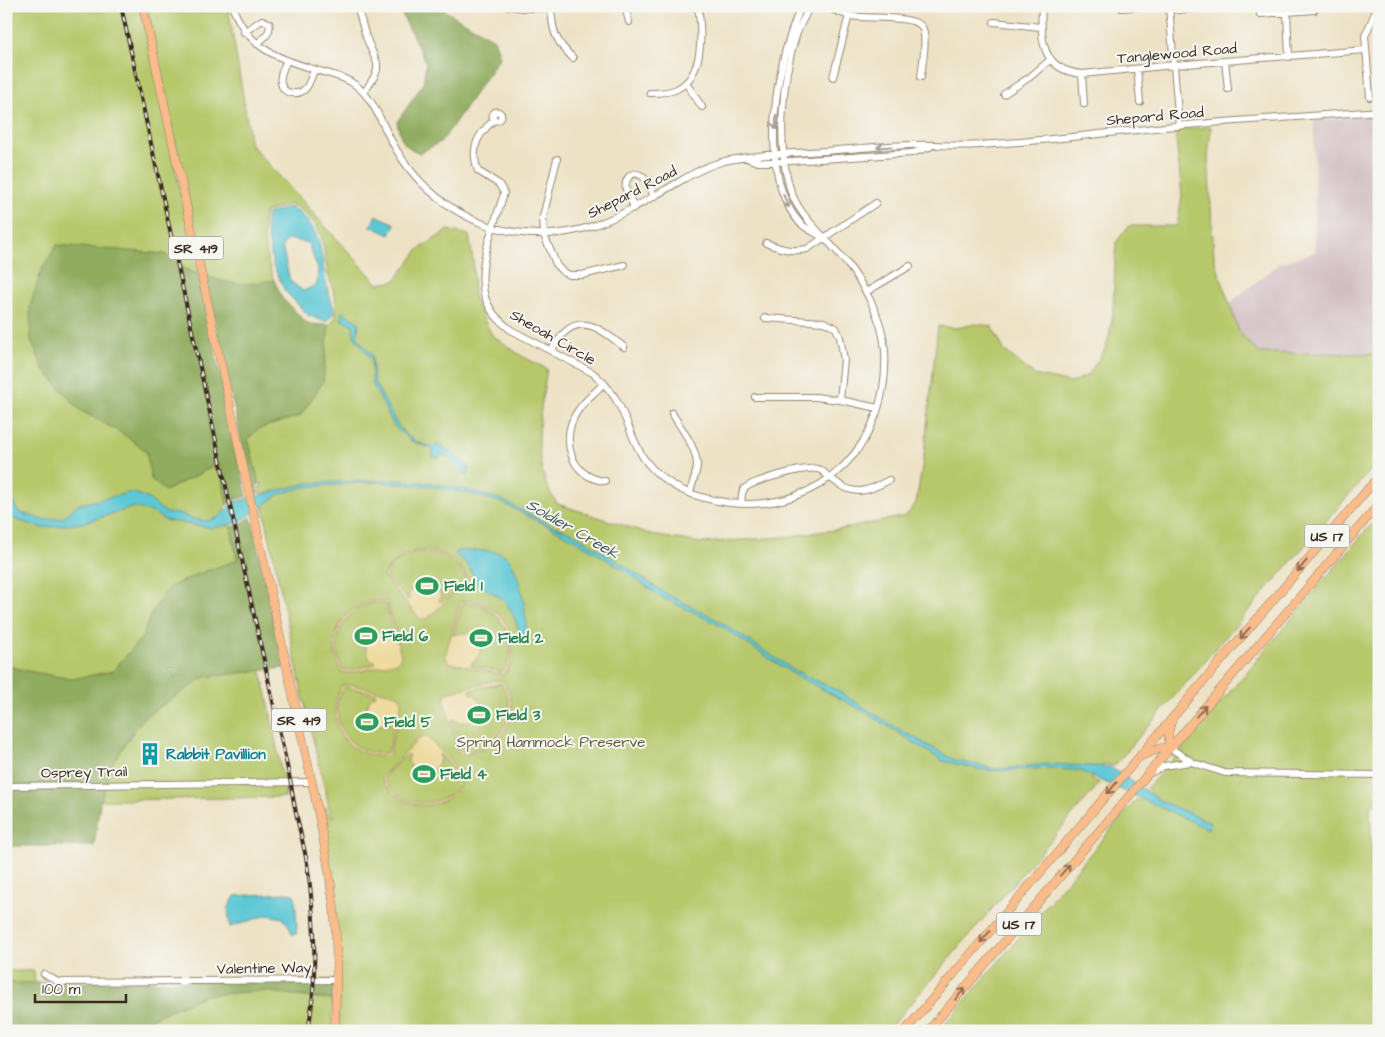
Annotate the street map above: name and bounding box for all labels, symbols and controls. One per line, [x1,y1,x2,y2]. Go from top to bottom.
street label: Tanglewood Road [1116,38,1238,70]
street label: Shepard Road [1106,102,1205,131]
one-way arrow [771,113,780,129]
one-way arrow [876,142,892,151]
street label: Shepard Road [584,161,681,224]
one-way arrow [782,193,792,208]
road number: SR 419 [168,237,224,260]
street label: Sheoah Circle [506,304,599,370]
water label: Soldier Creek [522,493,624,565]
road number: US 17 [1304,524,1350,548]
one-way arrow [1296,559,1307,572]
sports icon: Field 1 [414,573,440,599]
place label: Field 1 [444,576,483,597]
sports icon: Field 6 [353,623,379,649]
sports icon: Field 2 [468,625,494,651]
place label: Field 6 [382,626,429,647]
one-way arrow [1239,626,1250,639]
place label: Field 2 [498,628,544,649]
sports icon: Field 3 [466,702,492,728]
place label: Field 3 [496,705,541,726]
one-way arrow [1196,705,1207,718]
road number: SR 419 [272,708,326,732]
sports icon: Field 5 [354,709,380,735]
place label: Field 5 [384,712,432,733]
park label: Spring Hammock Preserve [457,732,645,754]
building icon: Rabbit Pavillion [137,741,163,767]
place label: Rabbit Pavillion [166,744,266,765]
street label: Osprey Trail [41,761,127,785]
sports icon: Field 4 [411,761,437,787]
place label: Field 4 [440,764,488,785]
one-way arrow [1107,781,1118,794]
one-way arrow [1060,864,1071,877]
road number: US 17 [996,912,1042,936]
one-way arrow [979,931,990,944]
street label: Valentine Way [216,957,312,981]
scale bar [35,972,126,1004]
text: 100 m [42,979,81,1000]
one-way arrow [954,987,966,1000]

